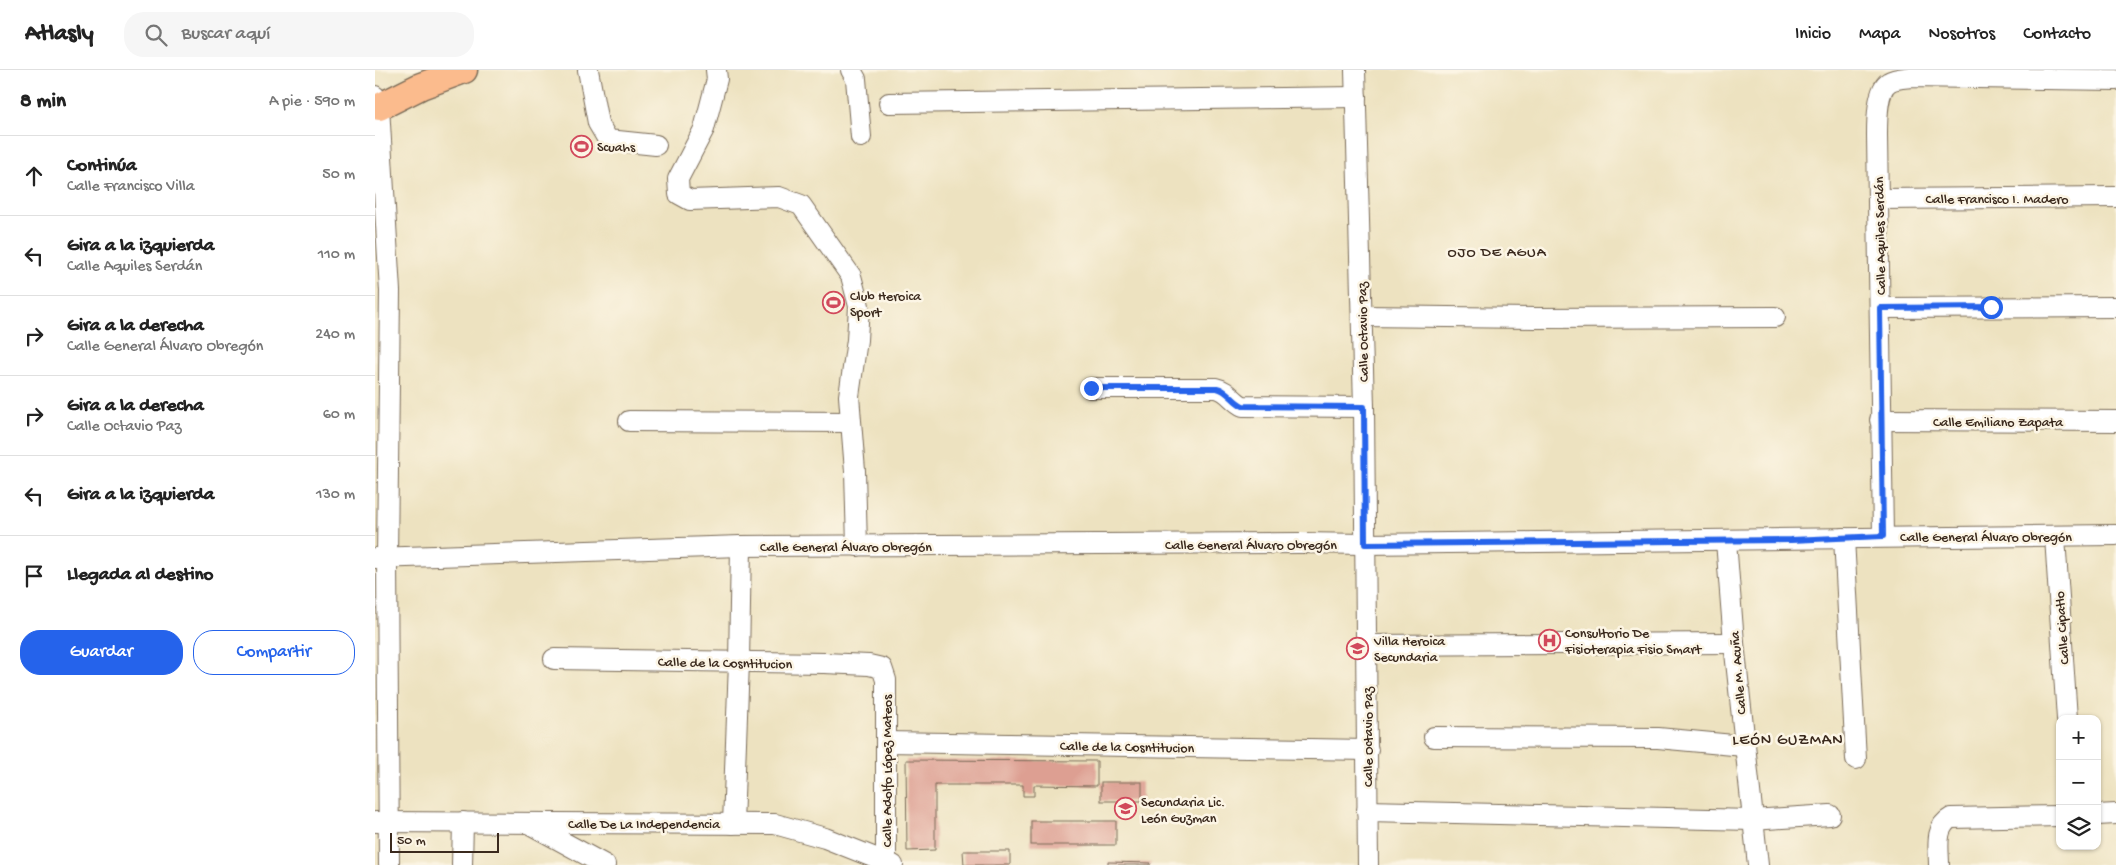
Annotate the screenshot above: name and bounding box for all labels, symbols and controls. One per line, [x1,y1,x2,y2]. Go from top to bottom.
search box [124,12,474,57]
text: Atlasly [25,20,94,49]
icon: search [142,21,170,49]
text: Buscar aquí [182,23,270,46]
text: Inicio [1795,24,1831,45]
text: Mapa [1859,24,1900,45]
text: Nosotros [1928,24,1995,45]
text: Contacto [2023,24,2091,45]
text: 8 min [20,90,66,115]
text: A pie · 590 m [269,93,355,112]
sports icon: Scuahs [569,134,593,158]
place label: Scuahs [597,140,636,157]
text: Continúa [67,155,137,178]
icon: ahead [20,162,48,190]
text: 50 m [322,166,355,185]
street label: Calle Aquiles Serdán [1872,176,1891,295]
text: Calle Francisco Villa [67,178,195,197]
street label: Calle Francisco I. Madero [1925,192,2069,209]
text: Gira a la izquierda [67,235,214,258]
icon: left [20,242,48,270]
district label: OJO DE AGUA [1447,244,1547,262]
text: 110 m [318,246,355,265]
text: Calle Aquiles Serdán [67,258,202,277]
street label: Calle Octavio Paz [1355,281,1374,382]
place label: Club Heroica Sport [850,289,922,322]
sports icon: Club Heroica Sport [822,291,846,315]
route start [1980,296,2003,319]
text: Gira a la derecha [67,315,204,338]
icon: right [20,322,48,350]
text: 240 m [315,326,355,345]
text: Calle General Álvaro Obregón [67,338,263,357]
route end [1080,377,1103,400]
text: Gira a la derecha [67,395,204,418]
icon: right [20,402,48,430]
text: 60 m [323,406,355,425]
street label: Calle Emiliano Zapata [1933,415,2064,432]
text: Calle Octavio Paz [67,418,182,437]
icon: left [20,482,48,510]
text: Gira a la izquierda [67,484,214,507]
text: 130 m [316,486,355,505]
street label: Calle General Álvaro Obregón [1900,530,2072,547]
street label: Calle General Álvaro Obregón [1165,538,1337,555]
street label: Calle General Álvaro Obregón [760,540,932,557]
icon: arrive [20,562,48,590]
text: Llegada al destino [67,564,213,587]
street label: Calle Cipatlo [2052,591,2075,665]
place label: Consultorio De Fisioterapia Fisio Smart [1564,626,1702,659]
hospital icon: Consultorio De Fisioterapia Fisio Smart [1537,628,1561,652]
street label: Calle M. Acuña [1727,629,1752,715]
button: Guardar [20,630,183,675]
button: Compartir [193,630,355,675]
place label: Villa Heroica Secundaria [1373,634,1446,667]
school or university icon: Villa Heroica Secundaria [1346,636,1370,660]
street label: Calle de la Cosntitucion [658,655,793,674]
street label: Calle Octavio Paz [1361,686,1378,787]
street label: Calle Adolfo López Mateos [880,694,897,847]
map controls [2056,715,2101,850]
button: + [2056,715,2101,760]
district label: LEÓN GUZMAN [1732,732,1844,751]
street label: Calle de la Cosntitucion [1060,739,1195,758]
button: − [2056,760,2101,805]
place label: Secundaria Lic. León Guzman [1141,795,1225,828]
school or university icon: Secundaria Lic. León Guzman [1113,797,1137,821]
button: layers [2056,805,2101,850]
street label: Calle De La Independencia [568,817,721,834]
scale bar [390,830,499,853]
text: 50 m [397,833,426,850]

